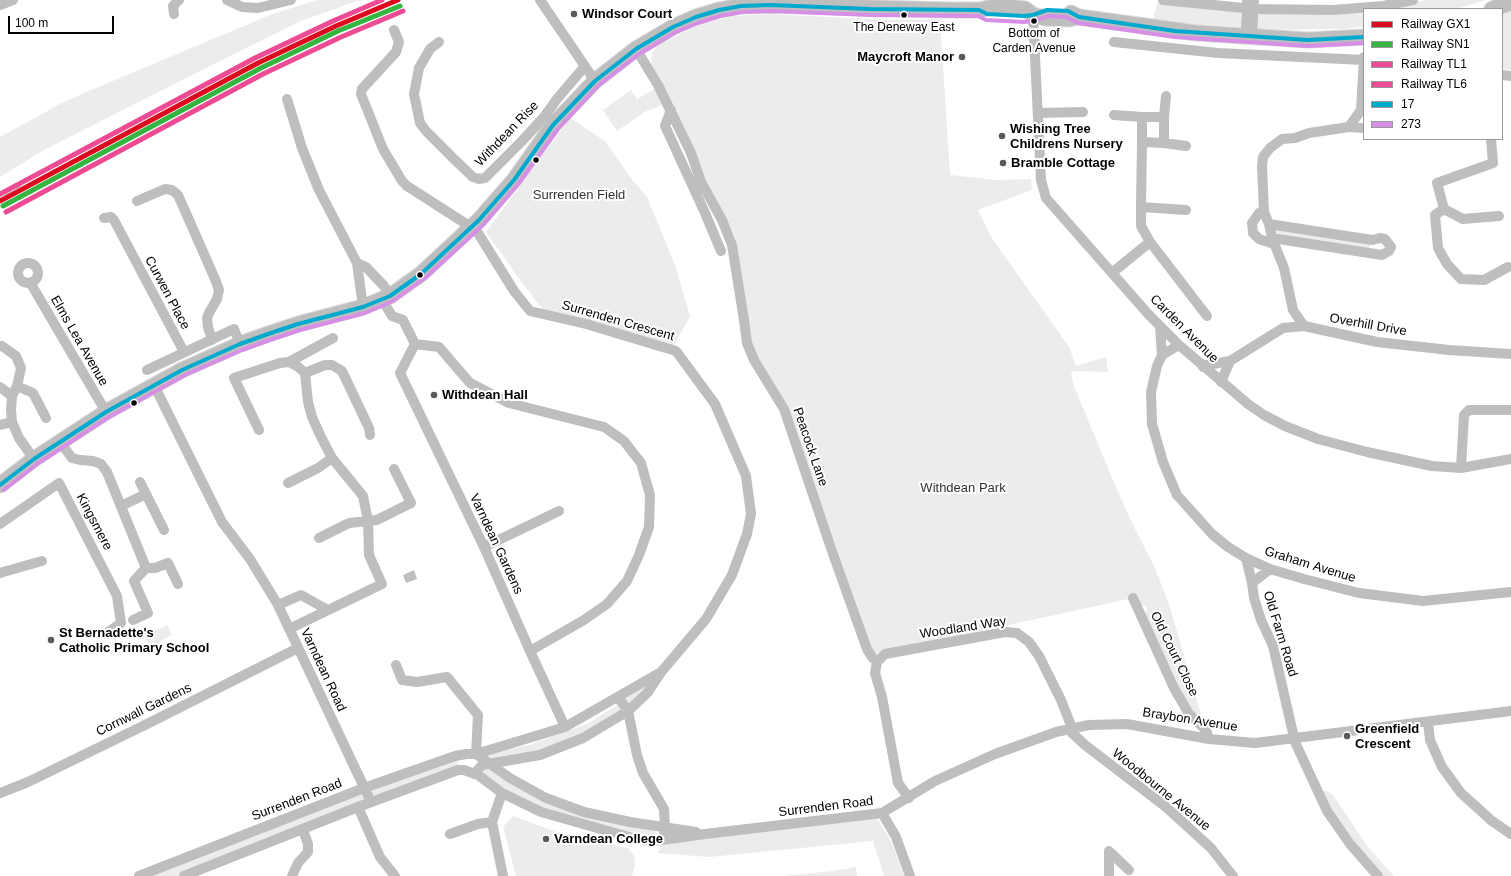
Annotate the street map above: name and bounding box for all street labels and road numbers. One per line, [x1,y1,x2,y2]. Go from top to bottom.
street label: Withdean Rise [472,98,542,170]
street label: Curwen Place [141,254,193,332]
street label: Carden Avenue [1147,292,1221,366]
street label: Elms Lea Avenue [47,293,111,389]
street label: Surrenden Crescent [560,297,676,345]
street label: Overhill Drive [1328,311,1408,339]
street label: Peacock Lane [789,406,831,488]
street label: Kingsmere [73,491,115,553]
street label: Varndean Gardens [466,491,526,597]
street label: Graham Avenue [1263,544,1357,586]
street label: Old Farm Road [1260,589,1300,679]
street label: Old Court Close [1147,609,1201,699]
street label: Woodland Way [919,613,1007,643]
street label: Varndean Road [297,626,349,714]
street label: Cornwall Gardens [94,680,194,740]
street label: Braybon Avenue [1141,705,1239,735]
street label: Woodbourne Avenue [1109,746,1213,834]
street label: Surrenden Road [250,776,344,824]
street label: Surrenden Road [778,793,874,821]

